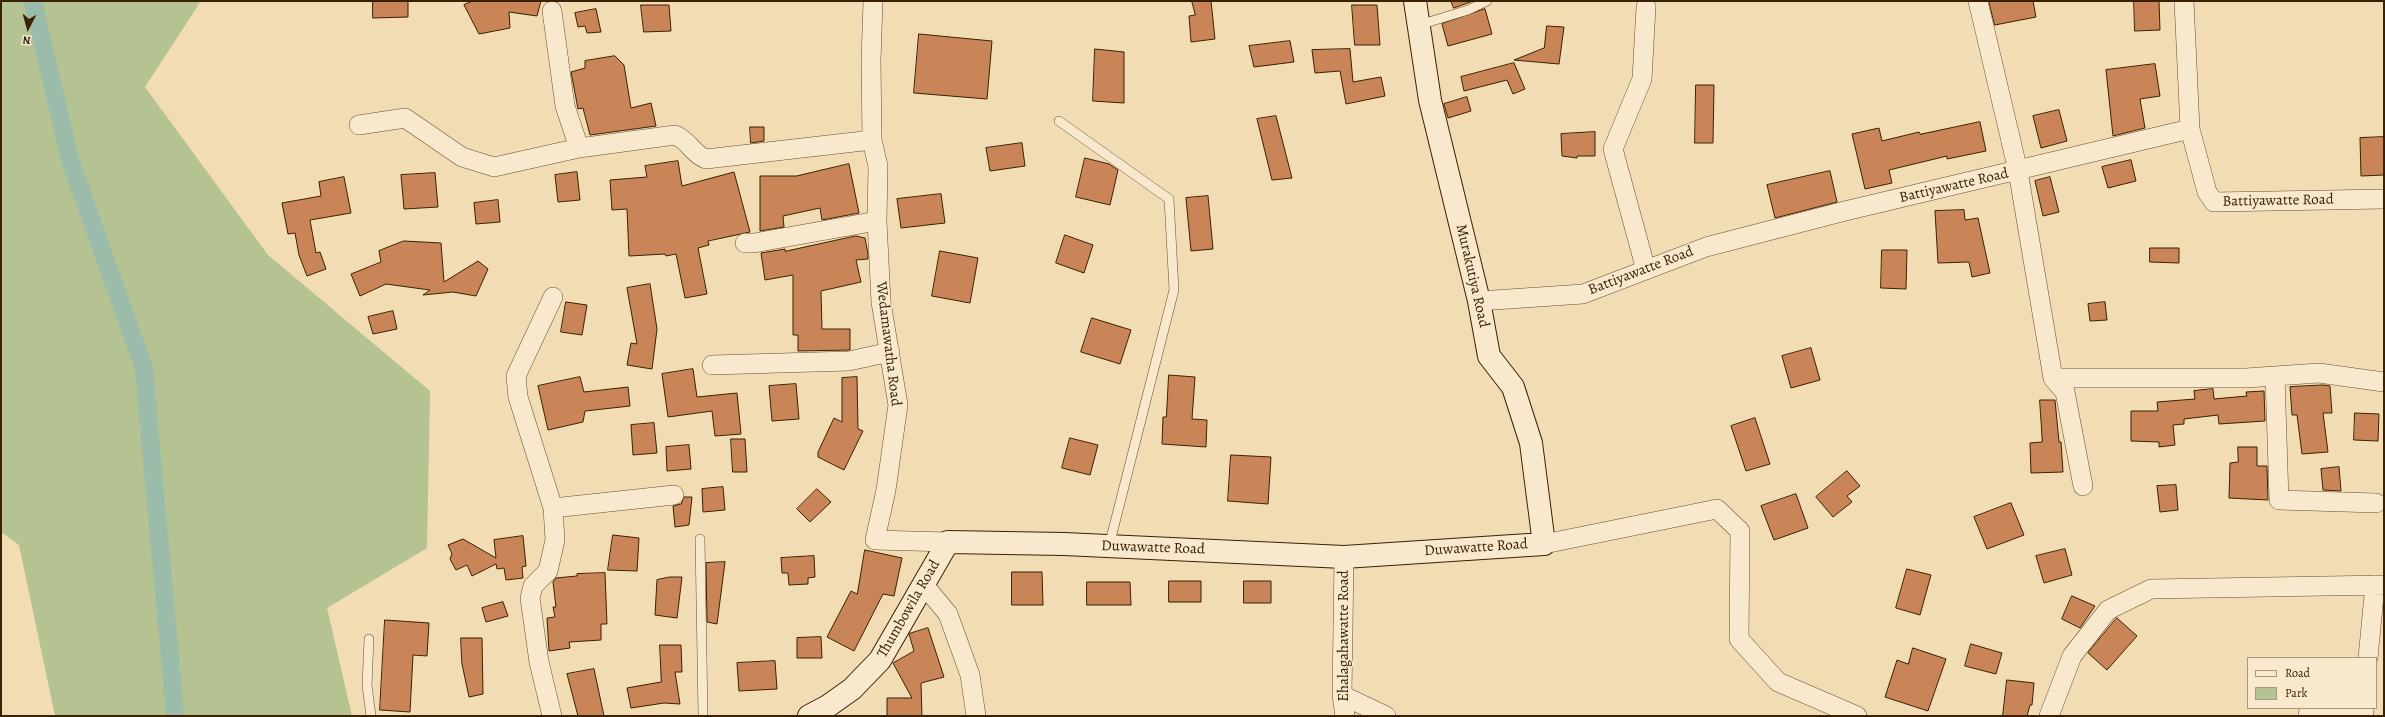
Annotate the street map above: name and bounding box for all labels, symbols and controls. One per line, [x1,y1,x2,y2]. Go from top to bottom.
north arrow [8,8,48,48]
text: N [22,33,31,48]
street label: Battiyawatte Road [1898,165,2010,207]
street label: Battiyawatte Road [2222,191,2334,211]
street label: Murakutiya Road [1451,223,1493,329]
street label: Battiyawatte Road [1586,243,1696,299]
street label: Wedamawatha Road [871,281,905,407]
street label: Duwawatte Road [1424,535,1528,561]
street label: Duwawatte Road [1101,537,1205,559]
street label: Thumbowila Road [874,557,944,661]
street label: Ehalagahawatte Road [1335,570,1353,702]
legend [2247,657,2377,709]
text: Road [2285,665,2310,681]
text: Park [2285,685,2308,701]

